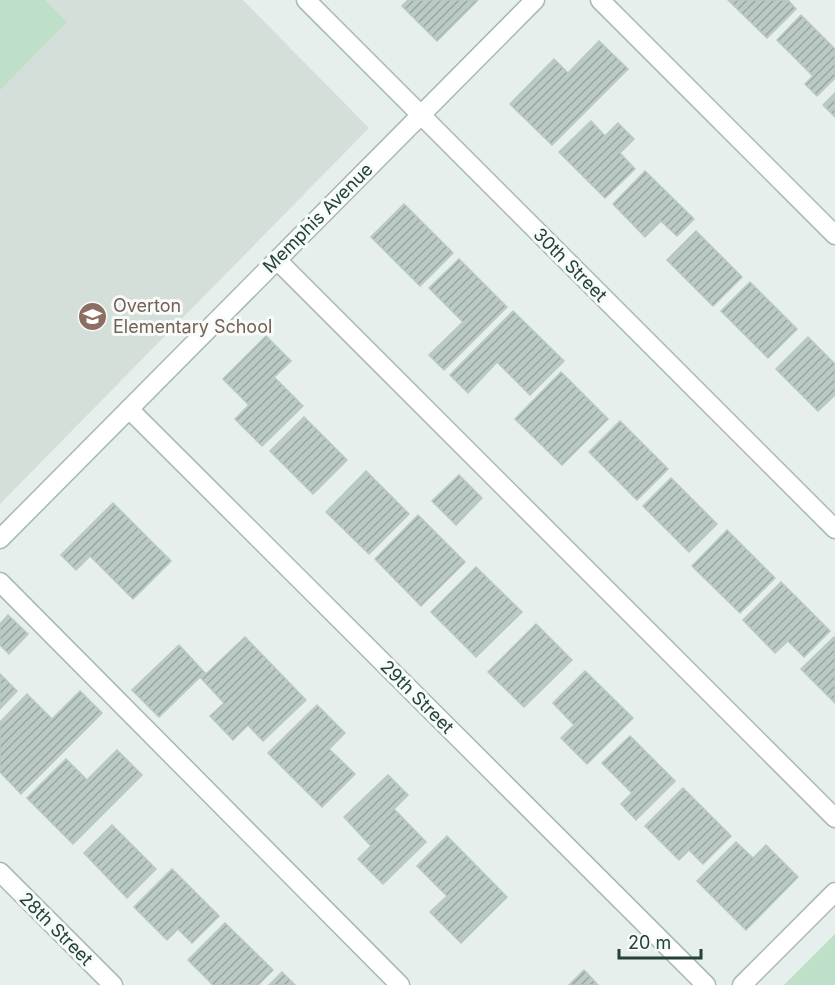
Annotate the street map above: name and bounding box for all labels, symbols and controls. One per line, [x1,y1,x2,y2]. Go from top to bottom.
street label: Memphis Avenue [258,158,377,277]
street label: 30th Street [529,224,611,306]
place label: Overton Elementary School [113,295,272,337]
school or university icon: Overton Elementary School [76,300,108,332]
street label: 29th Street [376,656,458,738]
street label: 28th Street [16,888,97,970]
scale bar [619,922,702,960]
text: 20 m [628,932,671,953]

